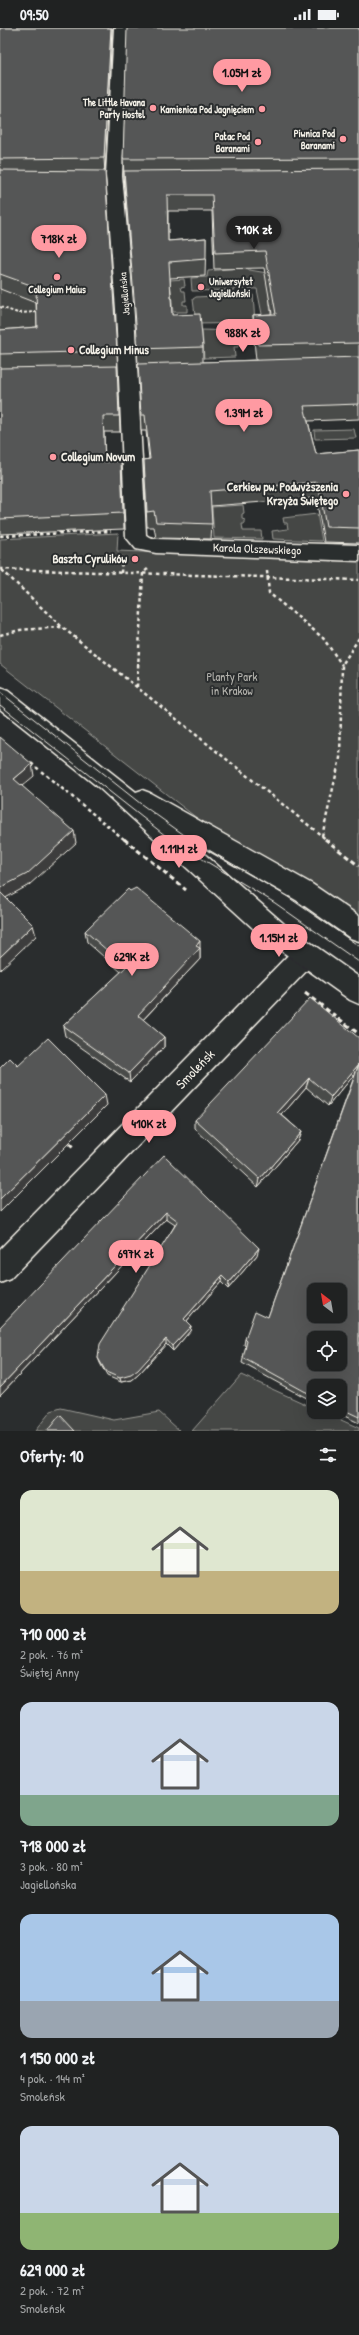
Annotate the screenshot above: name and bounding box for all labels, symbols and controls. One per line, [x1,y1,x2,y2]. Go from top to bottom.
text: 09:50 [20,4,49,25]
pin: 1.05M zł [201,59,283,93]
text: 1.05M zł [222,63,262,81]
place label: The Little Havana Party Hostel [82,96,145,122]
marker: The Little Havana Party Hostel [148,103,158,113]
place label: Kamienica Pod Jagnięciem [160,103,254,117]
marker: Kamienica Pod Jagnięciem [257,104,267,114]
place label: Piwnica Pod Baranami [294,127,335,152]
place label: Pałac Pod Baranami [215,130,250,155]
marker: Piwnica Pod Baranami [338,134,348,144]
marker: Pałac Pod Baranami [253,137,263,147]
pin: 710K zł [217,216,291,250]
text: 710K zł [235,220,273,238]
pin: 718K zł [22,225,96,259]
text: 718K zł [40,229,78,247]
marker: Collegium Maius [52,272,62,282]
street label: Jagiellońska [116,272,133,316]
place label: Uniwersytet Jagielloński [209,275,253,301]
marker: Uniwersytet Jagielloński [196,282,206,292]
place label: Collegium Maius [28,283,86,297]
pin: 988K zł [206,319,280,353]
text: 988K zł [225,323,261,341]
place label: Collegium Minus [79,341,149,359]
marker: Collegium Minus [66,345,76,355]
pin: 1.39M zł [203,399,285,433]
text: 1.39M zł [224,403,264,421]
place label: Collegium Novum [61,448,135,466]
marker: Collegium Novum [48,452,58,462]
place label: Cerkiew pw. Podwyższenia Krzyża Świętego [227,478,338,510]
marker: Cerkiew pw. Podwyższenia Krzyża Świętego [341,489,351,499]
street label: Karola Olszewskiego [213,538,302,559]
place label: Baszta Cyrulików [53,550,127,568]
marker: Baszta Cyrulików [130,554,140,564]
park label: Planty Park in Krakow [206,668,258,699]
pin: 1.11M zł [138,835,220,869]
text: 1.11M zł [160,839,198,857]
pin: 1.15M zł [238,924,320,958]
text: 1.15M zł [260,928,298,946]
pin: 629K zł [95,943,169,977]
text: 629K zł [114,947,150,965]
street label: Smoleńsk [171,1045,218,1093]
pin: 410K zł [112,1110,186,1144]
text: 410K zł [131,1114,167,1132]
pin: 697K zł [99,1240,173,1274]
text: 697K zł [118,1244,154,1262]
north arrow [307,1283,347,1323]
map controls [307,1283,347,1419]
button: locate [307,1331,347,1371]
button: layers [307,1379,347,1419]
text: Oferty: 10 [20,1444,84,1467]
icon: filters [317,1444,339,1466]
icon: home [144,1516,216,1588]
text: 710 000 zł [20,1622,87,1645]
text: 2 pok. · 76 m² [20,1645,83,1663]
text: Świętej Anny [20,1663,79,1681]
icon: home [144,1728,216,1800]
text: 718 000 zł [20,1834,86,1857]
text: 3 pok. · 80 m² [20,1857,83,1875]
text: Jagiellońska [20,1875,76,1893]
icon: home [144,1940,216,2012]
text: 1 150 000 zł [20,2046,95,2069]
text: 4 pok. · 144 m² [20,2069,85,2087]
text: Smoleńsk [20,2087,65,2105]
icon: home [144,2152,216,2224]
text: 629 000 zł [20,2258,85,2281]
text: 2 pok. · 72 m² [20,2281,84,2299]
text: Smoleńsk [20,2299,65,2317]

